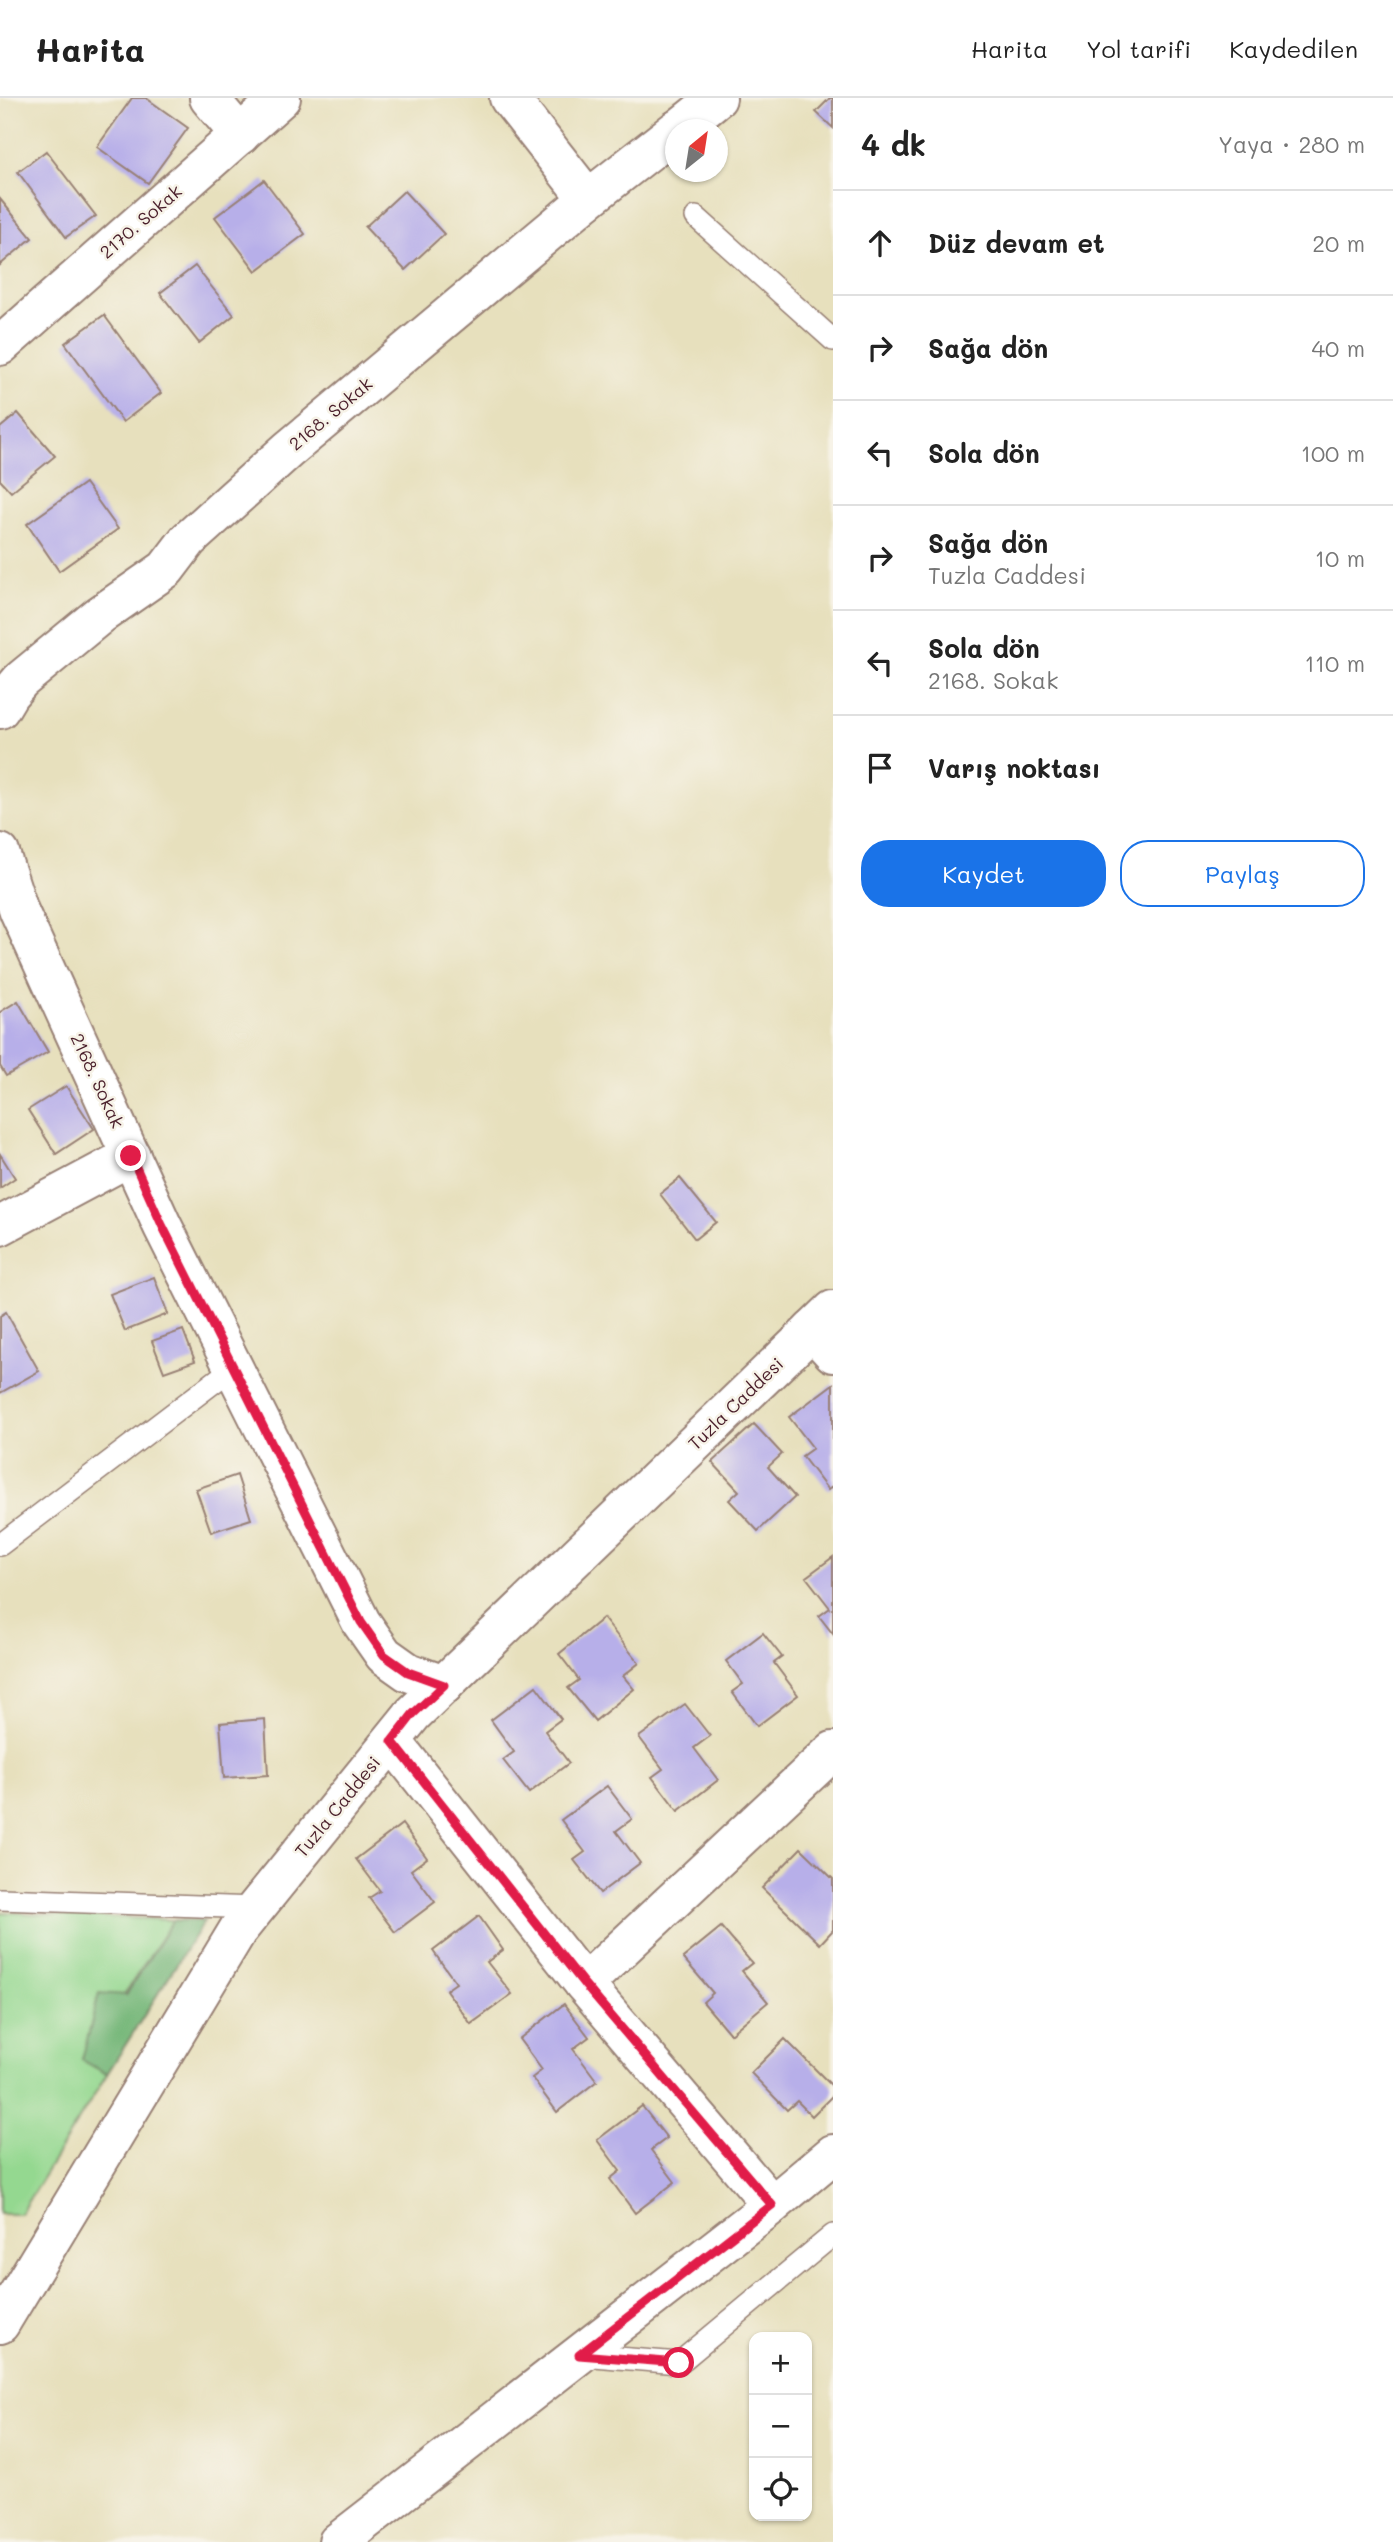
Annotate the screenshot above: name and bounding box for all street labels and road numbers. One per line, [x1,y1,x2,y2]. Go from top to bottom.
street label: 2170. Sokak [94,179,186,264]
street label: 2168. Sokak [284,371,377,455]
street label: 2168. Sokak [65,1029,130,1132]
street label: Tuzla Caddesi [682,1352,788,1455]
street label: Tuzla Caddesi [289,1751,385,1862]

